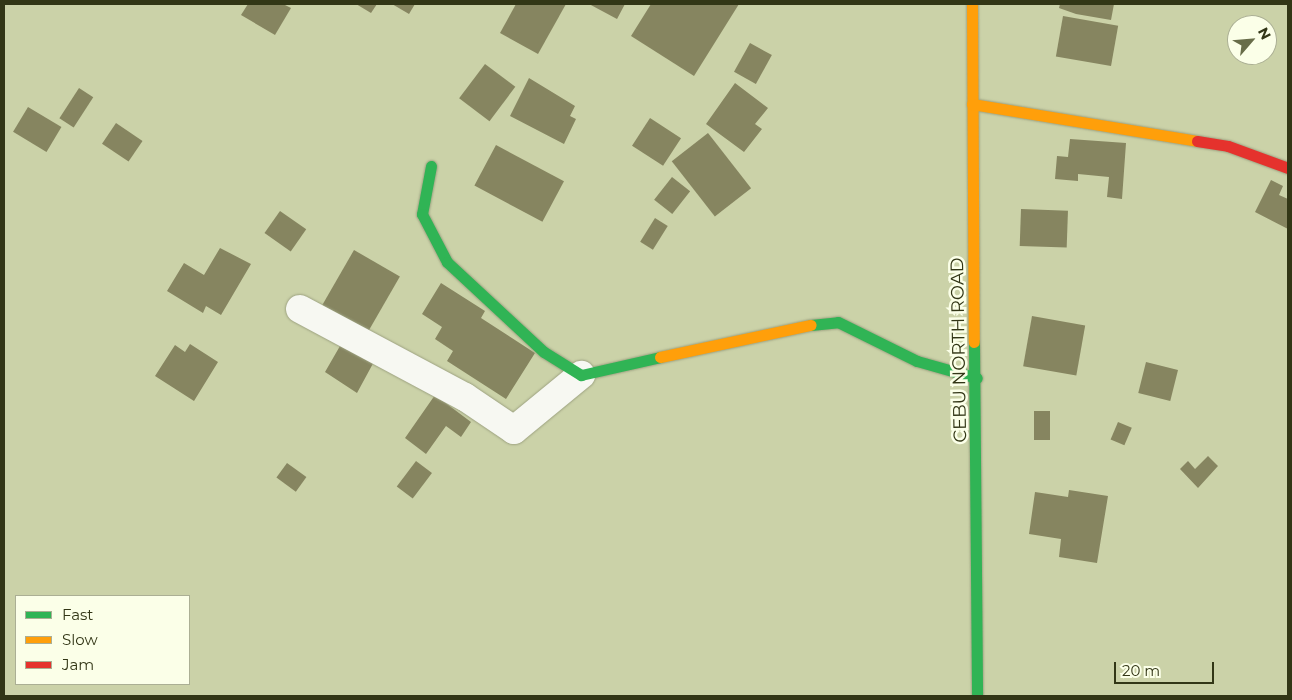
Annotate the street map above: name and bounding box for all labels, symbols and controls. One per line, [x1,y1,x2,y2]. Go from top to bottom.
north arrow [1227,15,1277,65]
text: N [1254,25,1275,43]
street label: CEBU NORTH ROAD [947,257,971,443]
legend [15,595,190,685]
text: Fast [62,605,93,624]
text: Slow [62,630,98,649]
scale bar [1117,652,1217,684]
text: Jam [62,655,94,674]
text: 20 m [1122,661,1160,680]

